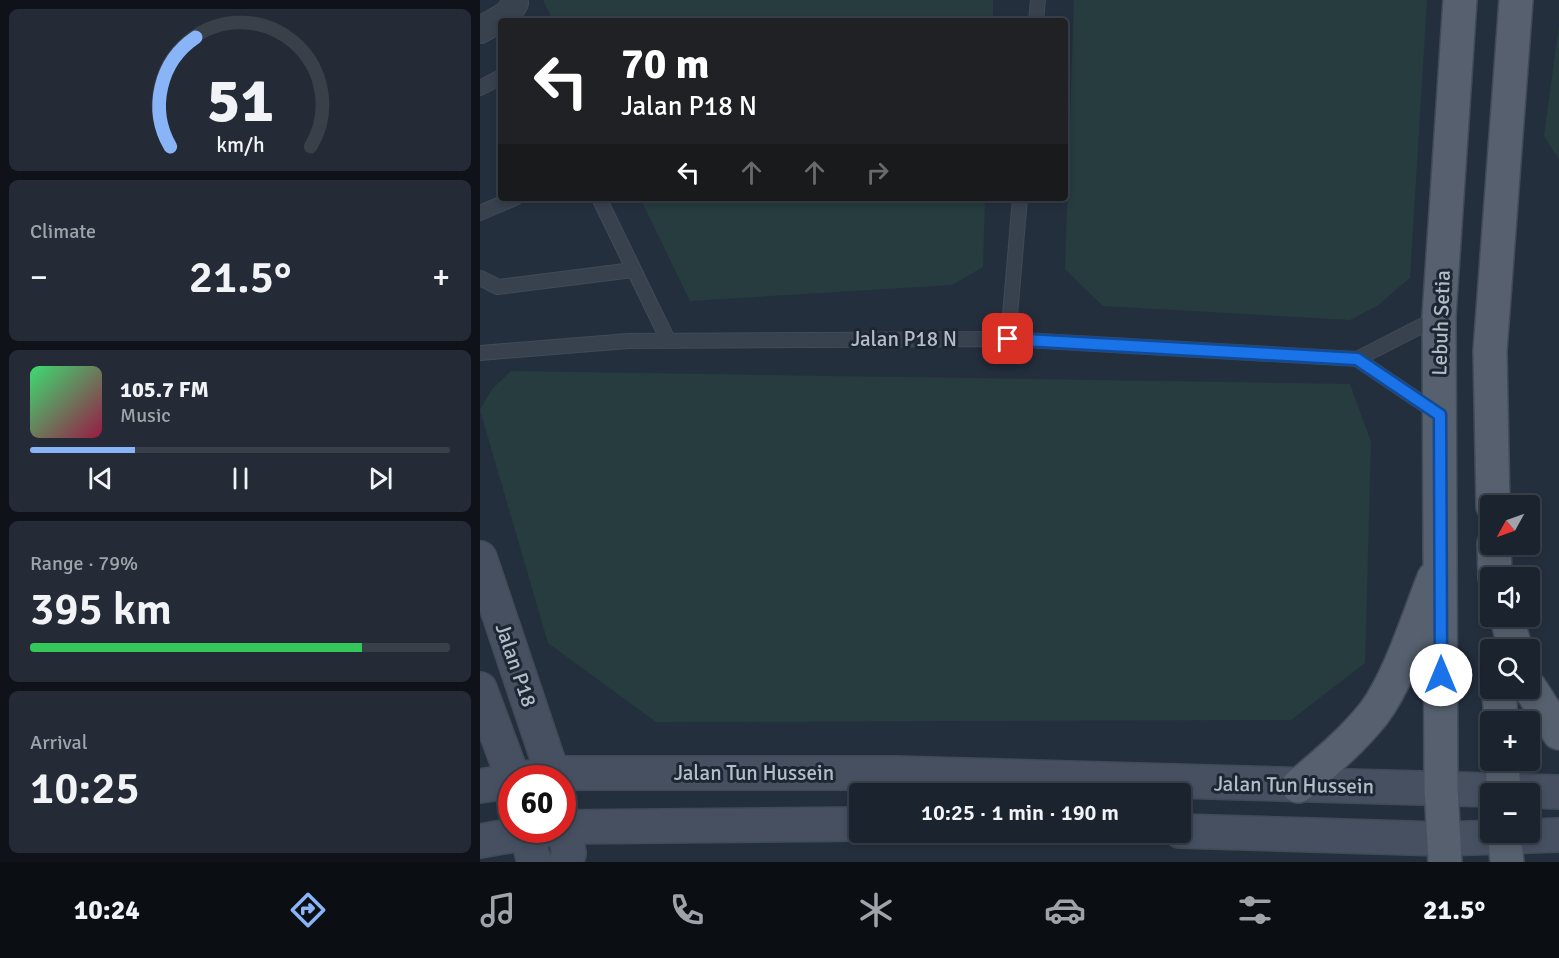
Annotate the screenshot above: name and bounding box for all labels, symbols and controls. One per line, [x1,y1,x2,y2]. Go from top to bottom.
text: 70 m [621,39,710,90]
icon: left [522,42,600,120]
text: 51 [206,62,274,139]
text: Jalan P18 N [621,90,757,123]
text: km/h [216,132,264,158]
icon: left [672,156,705,189]
icon: ahead [735,156,768,189]
icon: ahead [798,156,831,189]
icon: right [861,156,894,189]
text: Climate [30,219,96,244]
text: 21.5° [189,250,291,305]
text: − [30,257,48,298]
text: + [432,257,450,298]
street label: Lebuh Setia [1426,270,1456,376]
pin [982,313,1033,364]
icon: arrive [991,322,1024,355]
street label: Jalan P18 N [851,326,957,352]
text: 105.7 FM [120,376,209,403]
text: Music [120,403,171,428]
icon: previous [84,462,117,495]
icon: pause [224,462,257,495]
icon: next [364,462,397,495]
north arrow [1480,495,1540,555]
map controls [1480,495,1540,843]
text: Range · 79% [30,551,138,576]
button: sound [1480,567,1540,627]
text: 395 km [30,582,172,637]
street label: Jalan P18 [490,620,542,710]
button: search [1480,639,1540,699]
position arrow [1409,643,1473,707]
button: + [1480,711,1540,771]
text: Arrival [30,730,88,755]
street label: Jalan Tun Hussein [674,760,834,786]
text: 10:25 [30,761,140,816]
speed limit sign: 60 [498,765,576,843]
street label: Jalan Tun Hussein [1214,771,1374,799]
button: − [1480,783,1540,843]
text: 10:25 · 1 min · 190 m [921,799,1119,826]
icon: directions [287,889,329,931]
icon: music [477,889,519,931]
icon: phone [666,889,708,931]
icon: climate [855,889,897,931]
icon: car [1044,889,1086,931]
icon: filters [1234,889,1276,931]
text: 10:24 [74,894,140,927]
text: 21.5° [1423,894,1485,927]

